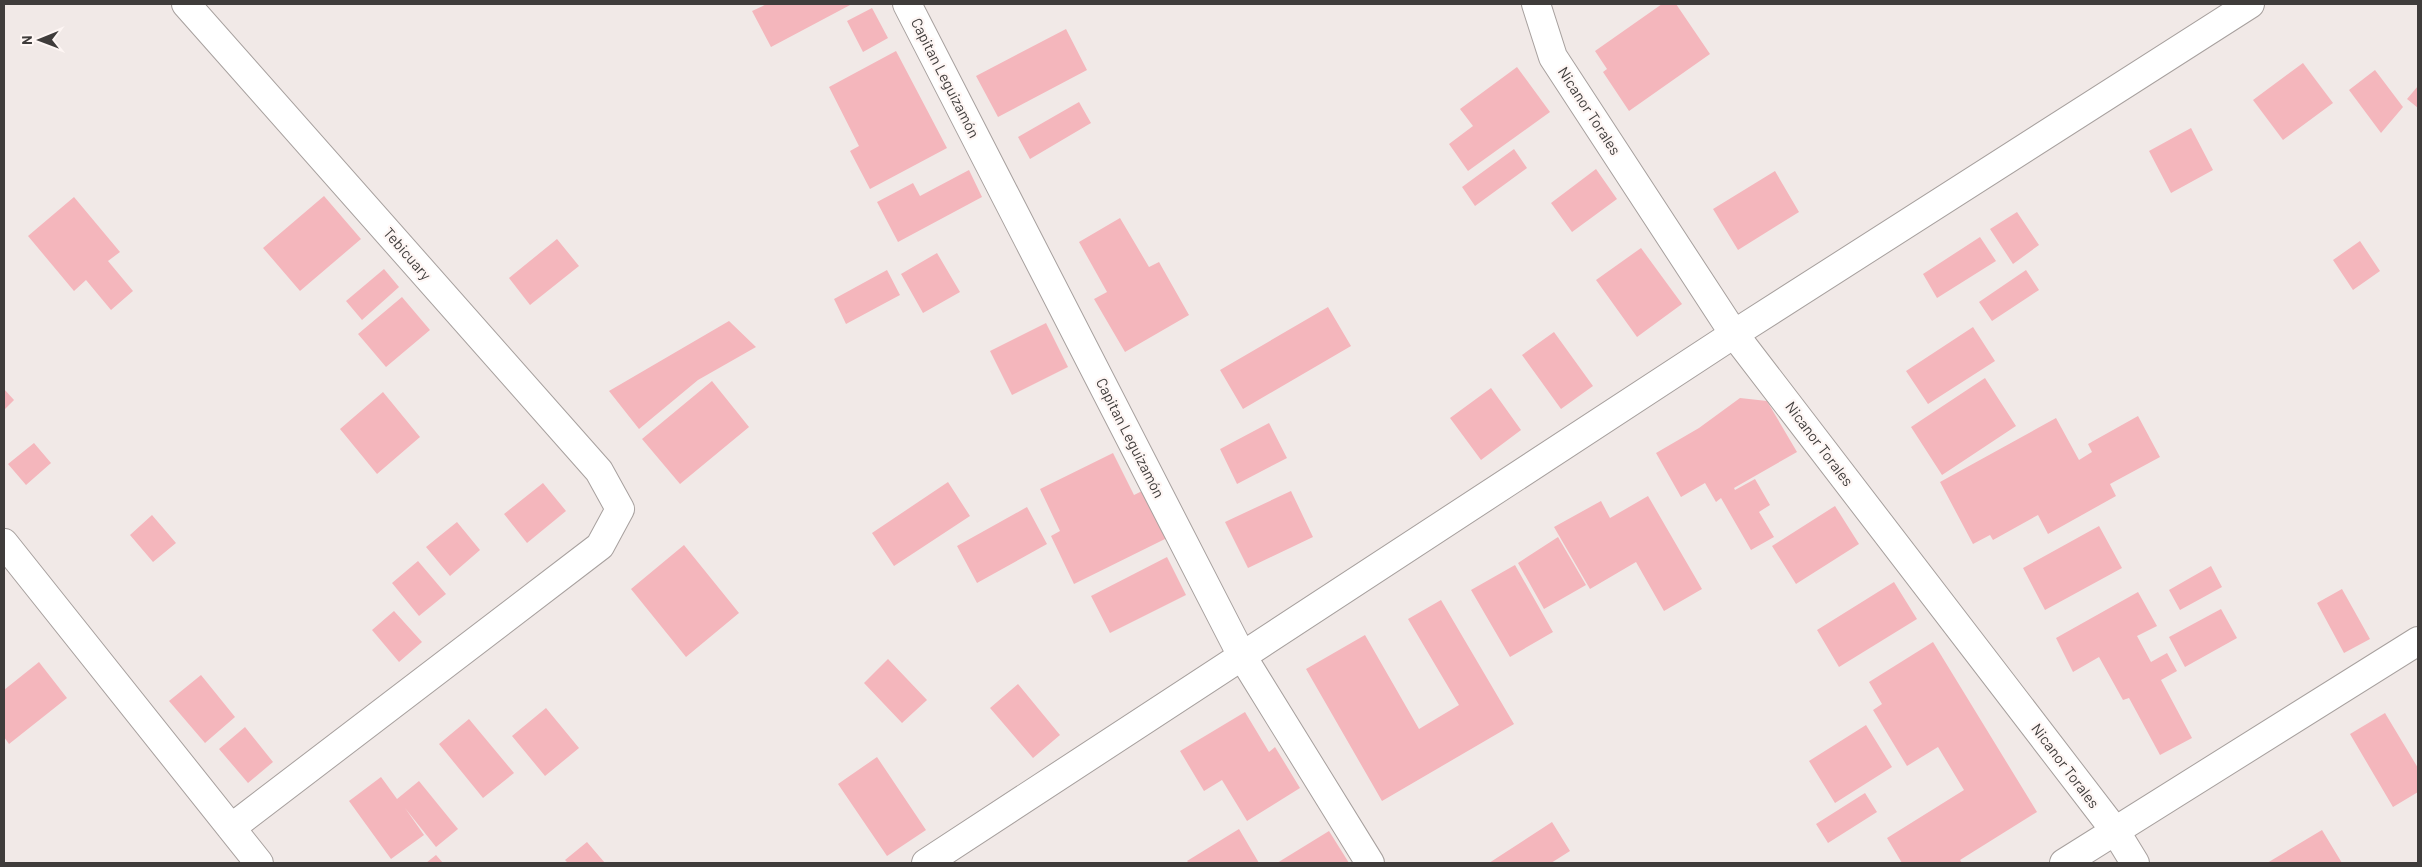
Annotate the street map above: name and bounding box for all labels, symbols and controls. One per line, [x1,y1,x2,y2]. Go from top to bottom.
north arrow [15,15,65,65]
street label: Capitan Leguizamón [908,15,984,141]
text: N [18,35,35,45]
street label: Nicanor Torales [1555,63,1625,158]
street label: Tebicuary [380,223,436,283]
street label: Capitan Leguizamón [1093,375,1169,501]
street label: Nicanor Torales [1782,398,1857,489]
street label: Nicanor Torales [2028,720,2103,811]

